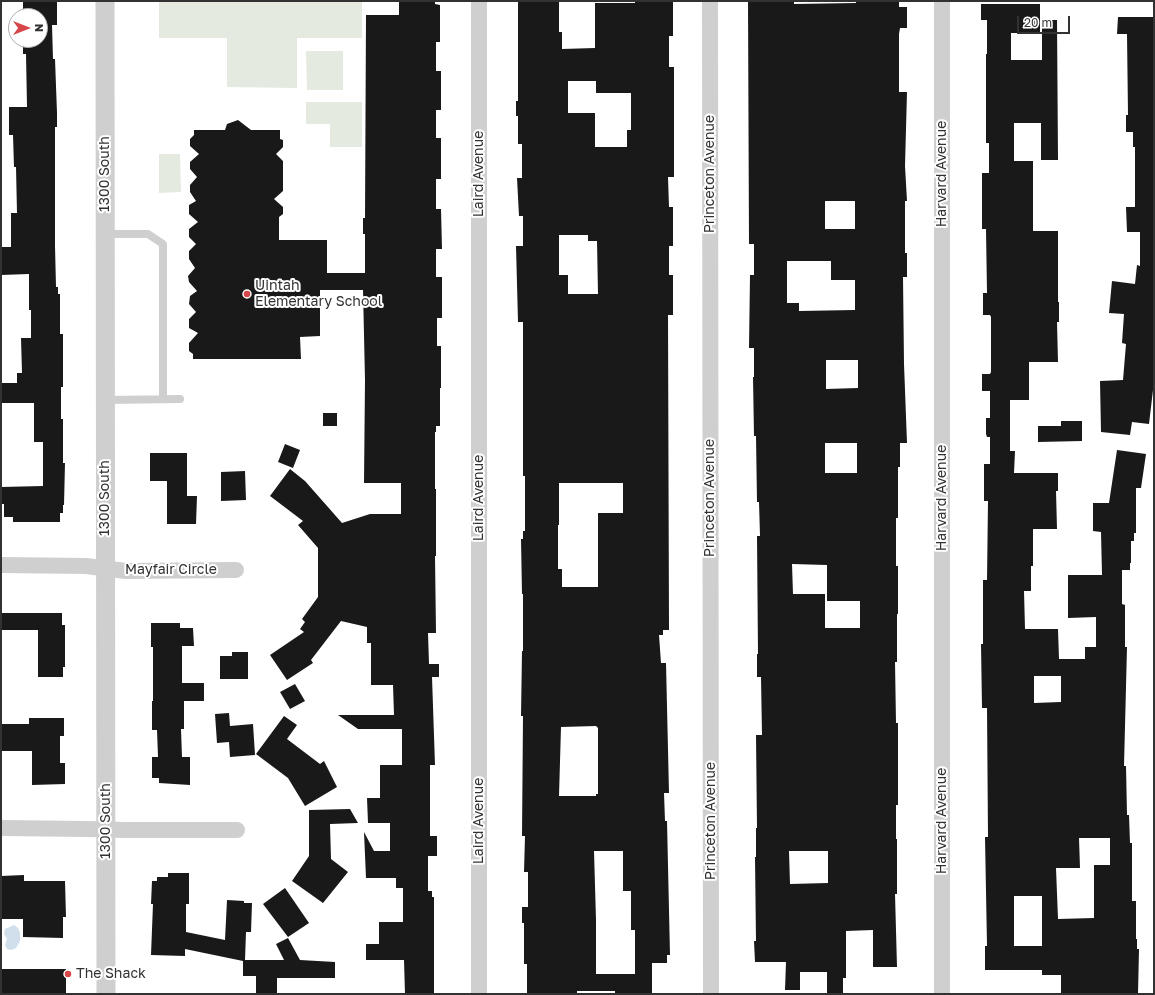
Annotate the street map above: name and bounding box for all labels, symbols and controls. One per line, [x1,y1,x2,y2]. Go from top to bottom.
north arrow [8,8,48,48]
scale bar [1019,8,1072,34]
text: 20 m [1024,15,1052,30]
text: N [33,24,46,32]
street label: Princeton Avenue [702,115,718,233]
street label: Harvard Avenue [934,121,950,227]
street label: Laird Avenue [471,131,487,217]
street label: 1300 South [97,136,113,212]
place label: Uintah Elementary School [255,278,382,310]
marker: Uintah Elementary School [242,289,252,299]
street label: Princeton Avenue [702,439,718,557]
street label: Harvard Avenue [934,445,950,551]
street label: Laird Avenue [471,455,487,541]
street label: 1300 South [97,460,113,536]
street label: Mayfair Circle [125,562,217,578]
street label: Princeton Avenue [703,762,719,880]
street label: Harvard Avenue [934,768,950,874]
street label: Laird Avenue [471,778,487,864]
street label: 1300 South [98,783,114,859]
place label: The Shack [76,966,146,982]
marker: The Shack [63,969,73,979]

